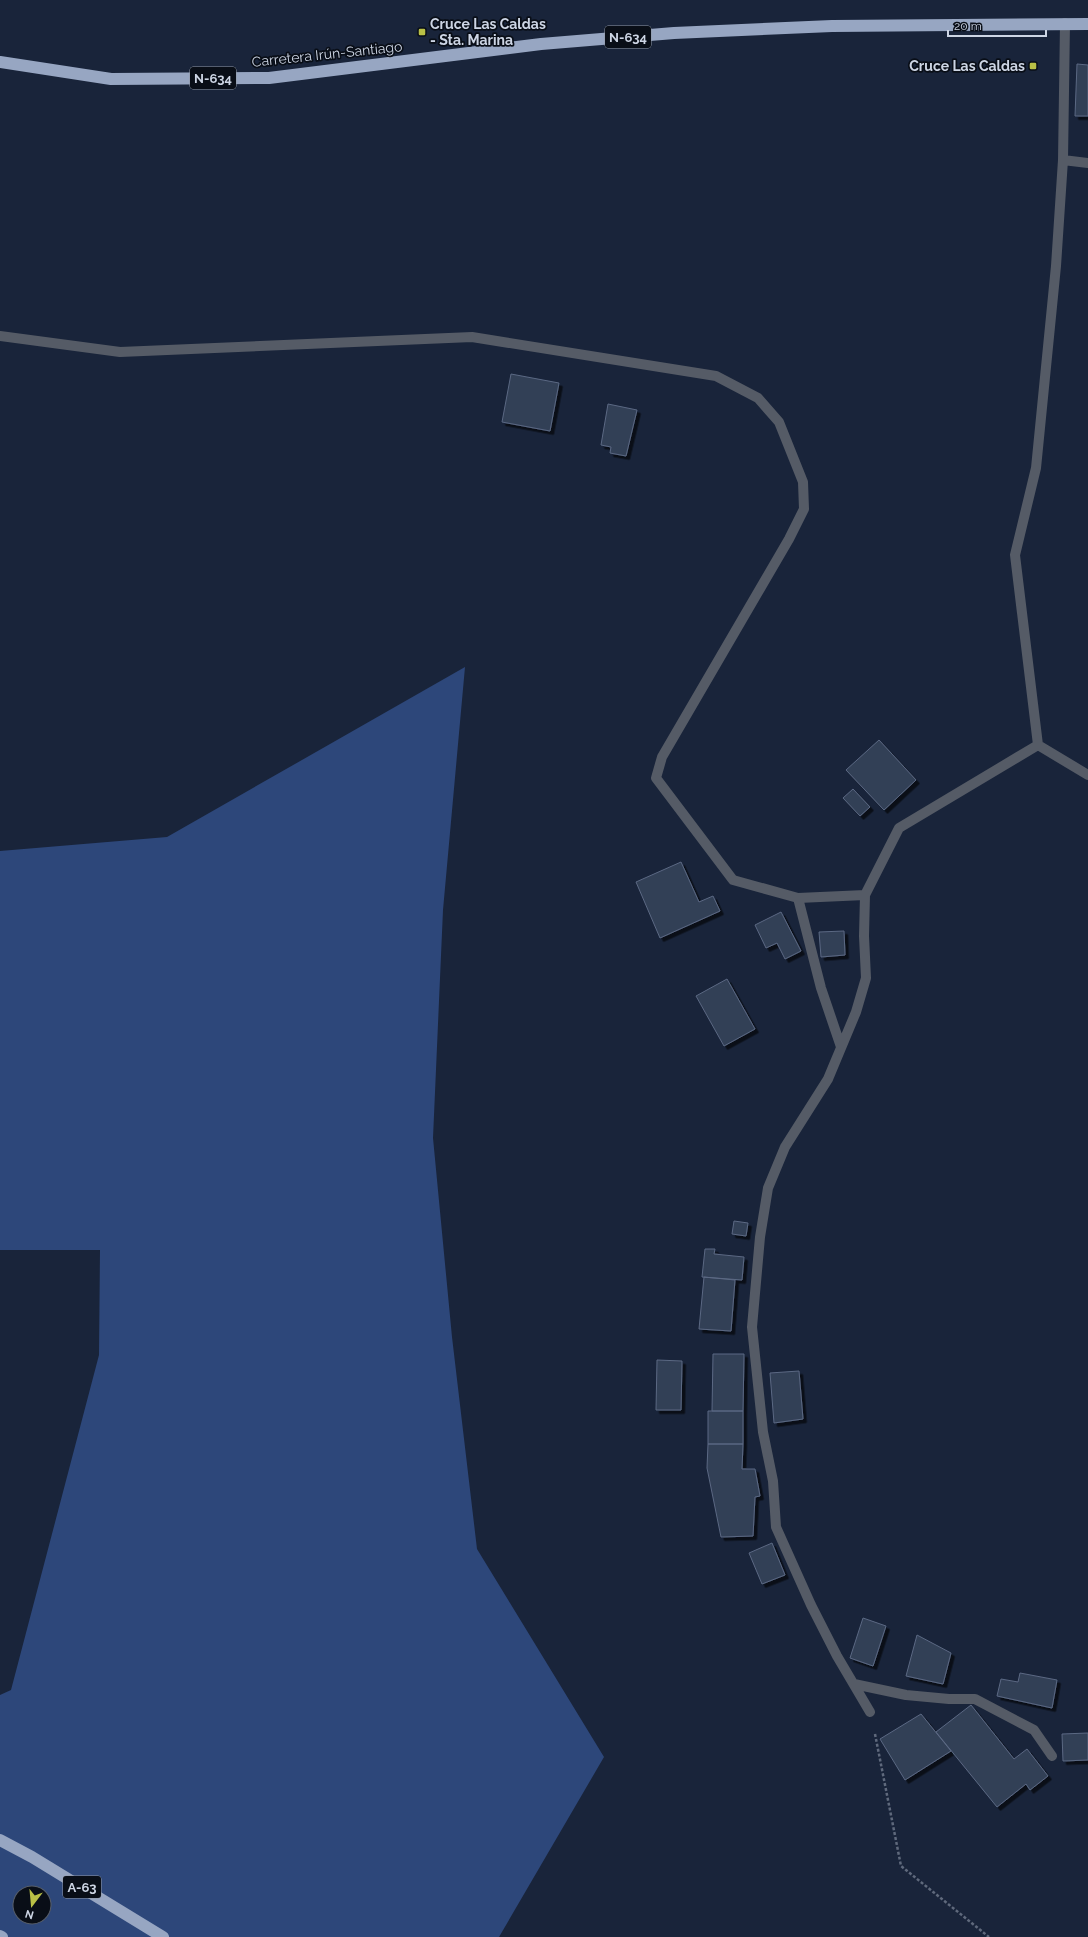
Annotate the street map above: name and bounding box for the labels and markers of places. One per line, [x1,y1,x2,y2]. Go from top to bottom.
place label: Cruce Las Caldas - Sta. Marina [430,16,546,48]
marker: Cruce Las Caldas - Sta. Marina [417,27,427,37]
place label: Cruce Las Caldas [909,58,1025,74]
marker: Cruce Las Caldas [1028,61,1038,71]

